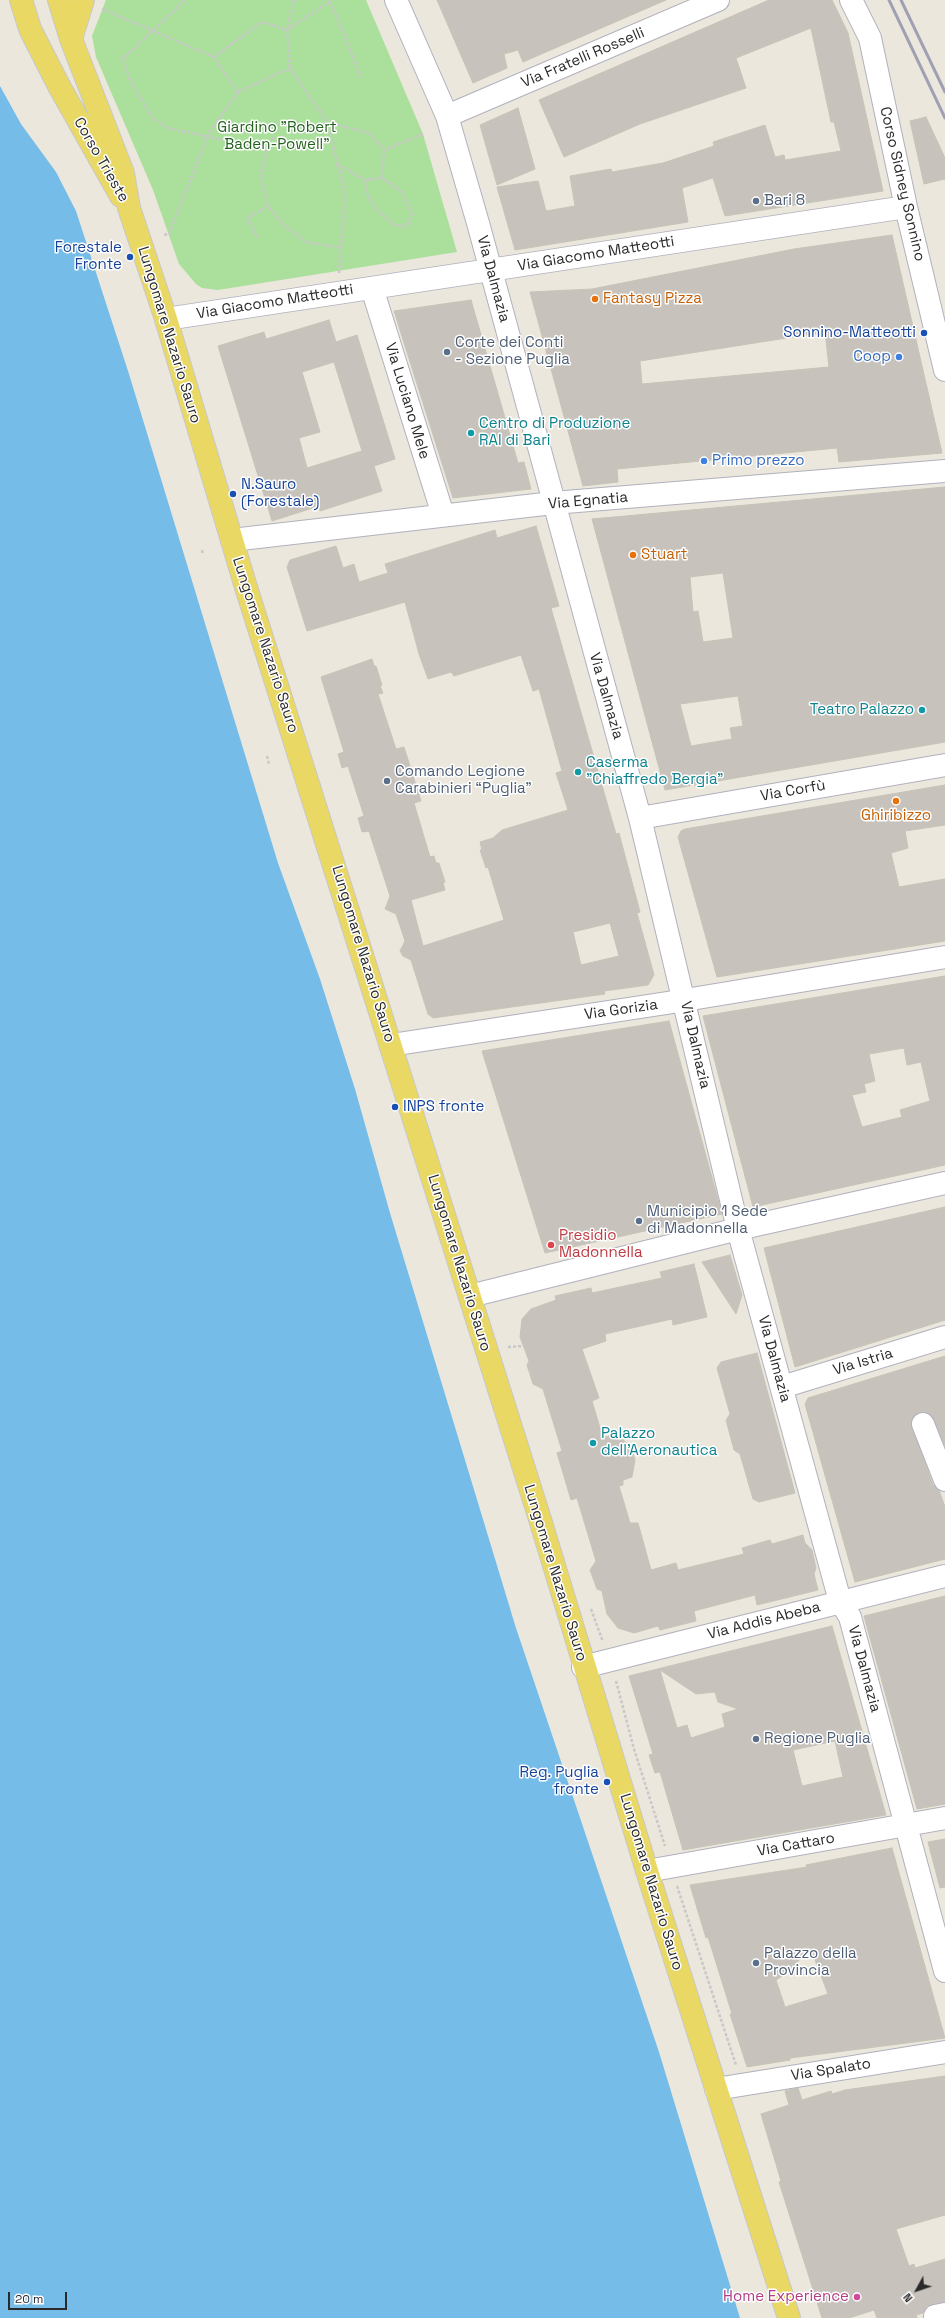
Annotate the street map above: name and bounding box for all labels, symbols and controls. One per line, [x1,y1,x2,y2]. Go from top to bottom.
street label: Via Fratelli Rosselli [519,24,647,92]
street label: Corso Sidney Sonnino [875,105,929,263]
street label: Corso Trieste [70,115,132,205]
park label: Giardino "Robert Baden-Powell" [217,119,337,154]
place label: Bari 8 [764,192,805,210]
marker: Bari 8 [751,196,761,206]
street label: Via Giacomo Matteotti [516,233,676,275]
street label: Via Dalmazia [473,234,513,324]
place label: Forestale Fronte [55,239,122,274]
street label: Lungomare Nazario Sauro [134,244,204,426]
marker: Forestale Fronte [125,252,135,262]
street label: Via Giacomo Matteotti [195,281,355,323]
place label: Fantasy Pizza [603,290,702,308]
marker: Fantasy Pizza [590,294,600,304]
place label: Sonnino-Matteotti [783,324,916,342]
marker: Sonnino-Matteotti [919,328,929,338]
place label: Corte dei Conti - Sezione Puglia [455,334,570,369]
street label: Via Luciano Mele [381,341,433,461]
marker: Corte dei Conti - Sezione Puglia [442,347,452,357]
place label: Coop [853,348,891,366]
marker: Coop [894,352,904,362]
place label: Centro di Produzione RAI di Bari [479,415,630,450]
marker: Centro di Produzione RAI di Bari [466,428,476,438]
place label: Primo prezzo [712,452,805,470]
marker: Primo prezzo [699,456,709,466]
place label: N.Sauro (Forestale) [241,476,319,511]
marker: N.Sauro (Forestale) [228,489,238,499]
street label: Via Egnatia [547,489,629,513]
place label: Stuart [641,546,687,564]
marker: Stuart [628,550,638,560]
street label: Lungomare Nazario Sauro [228,555,302,735]
street label: Via Dalmazia [585,651,627,741]
place label: Teatro Palazzo [810,701,914,719]
marker: Teatro Palazzo [917,705,927,715]
place label: Caserma "Chiaffredo Bergia" [586,754,723,789]
place label: Comando Legione Carabinieri “Puglia” [395,763,532,798]
marker: Caserma "Chiaffredo Bergia" [573,767,583,777]
marker: Comando Legione Carabinieri “Puglia” [382,776,392,786]
street label: Via Corfù [759,776,827,806]
marker: Ghiribizzo [891,796,901,806]
place label: Ghiribizzo [861,807,931,825]
street label: Lungomare Nazario Sauro [328,863,398,1045]
street label: Via Gorizia [583,996,659,1024]
street label: Via Dalmazia [676,999,714,1091]
place label: INPS fronte [403,1098,484,1116]
marker: INPS fronte [390,1102,400,1112]
street label: Lungomare Nazario Sauro [424,1172,494,1354]
place label: Municipio 1 Sede di Madonnella [647,1203,768,1238]
marker: Municipio 1 Sede di Madonnella [634,1216,644,1226]
place label: Presidio Madonnella [559,1227,643,1262]
marker: Presidio Madonnella [546,1240,556,1250]
street label: Via Dalmazia [754,1314,794,1404]
street label: Via Istria [831,1344,895,1380]
place label: Palazzo dell'Aeronautica [601,1425,717,1460]
marker: Palazzo dell'Aeronautica [588,1438,598,1448]
street label: Lungomare Nazario Sauro [520,1482,590,1664]
street label: Via Addis Abeba [706,1598,822,1644]
street label: Via Dalmazia [844,1624,884,1714]
place label: Regione Puglia [764,1730,871,1748]
marker: Regione Puglia [751,1734,761,1744]
place label: Reg. Puglia fronte [520,1764,599,1799]
marker: Reg. Puglia fronte [602,1777,612,1787]
street label: Lungomare Nazario Sauro [616,1791,686,1973]
street label: Via Cattaro [756,1829,836,1861]
place label: Palazzo della Provincia [764,1945,857,1980]
marker: Palazzo della Provincia [751,1958,761,1968]
street label: Via Spalato [790,2055,872,2085]
north arrow [897,2270,937,2310]
scale bar [10,2284,69,2310]
place label: Home Experience [723,2288,849,2306]
text: N [900,2290,916,2305]
text: 20 m [15,2291,43,2307]
marker: Home Experience [852,2292,862,2302]

